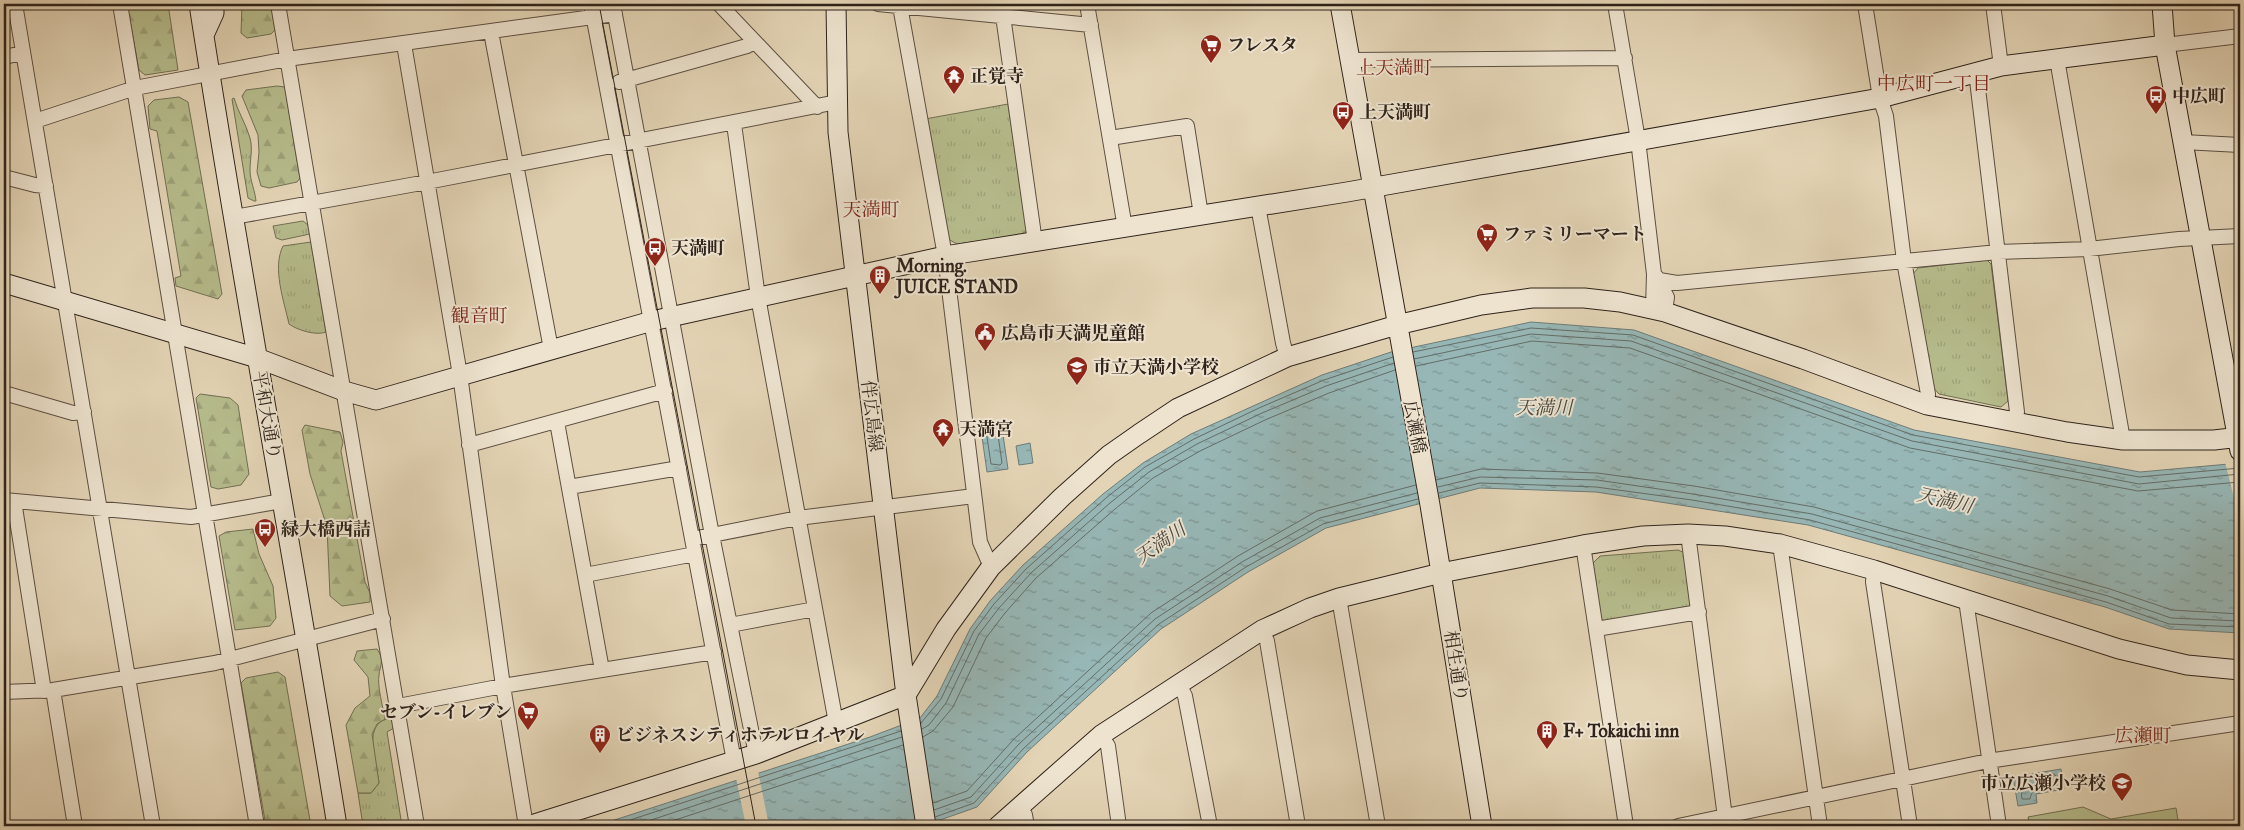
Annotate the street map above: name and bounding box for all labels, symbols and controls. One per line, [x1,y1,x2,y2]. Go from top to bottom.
supermarket icon: フレスタ [1199,33,1223,64]
place label: フレスタ [1227,34,1298,56]
district label: 上天満町 [1356,56,1432,79]
temple icon: 正覚寺 [942,64,966,95]
place label: 正覚寺 [970,65,1024,87]
district label: 中広町一丁目 [1877,72,1991,95]
bus stop icon: 中広町 [2144,84,2168,115]
place label: 中広町 [2172,85,2226,107]
bus stop icon: 上天満町 [1331,100,1355,131]
place label: 上天満町 [1359,101,1431,123]
district label: 天満町 [842,198,900,221]
supermarket icon: ファミリーマート [1475,222,1499,253]
place label: ファミリーマート [1503,223,1647,245]
bus stop icon: 天満町 [643,236,667,267]
place label: 天満町 [671,237,725,259]
place label: Morning. JUICE STAND [894,255,1018,299]
building icon: Morning. JUICE STAND [868,264,892,295]
district label: 観音町 [450,304,508,327]
public building icon: 広島市天満児童館 [973,321,997,352]
place label: 広島市天満児童館 [1001,322,1145,344]
school or university icon: 市立天満小学校 [1065,355,1089,386]
place label: 市立天満小学校 [1093,356,1219,378]
street label: 平和大通り [248,369,286,461]
street label: 伴広島線 [857,379,887,453]
water label: 天満川 [1515,396,1574,419]
street label: 広瀬橋 [1399,398,1431,456]
temple icon: 天満宮 [931,417,955,448]
place label: 天満宮 [959,418,1013,440]
water label: 天満川 [1915,482,1977,518]
water label: 天満川 [1130,516,1192,569]
bus stop icon: 緑大橋西詰 [253,517,277,548]
place label: 緑大橋西詰 [281,518,371,540]
street label: 相生通り [1440,629,1472,703]
supermarket icon: セブン-イレブン [516,700,540,731]
place label: セブン-イレブン [380,701,512,723]
building icon: F+ Tokaichi inn [1535,719,1559,750]
place label: F+ Tokaichi inn [1563,720,1680,742]
building icon: ビジネスシティホテルロイヤル [588,723,612,754]
place label: ビジネスシティホテルロイヤル [616,724,864,746]
district label: 広瀬町 [2114,724,2172,747]
school or university icon: 市立広瀬小学校 [2110,771,2134,802]
place label: 市立広瀬小学校 [1980,772,2106,794]

